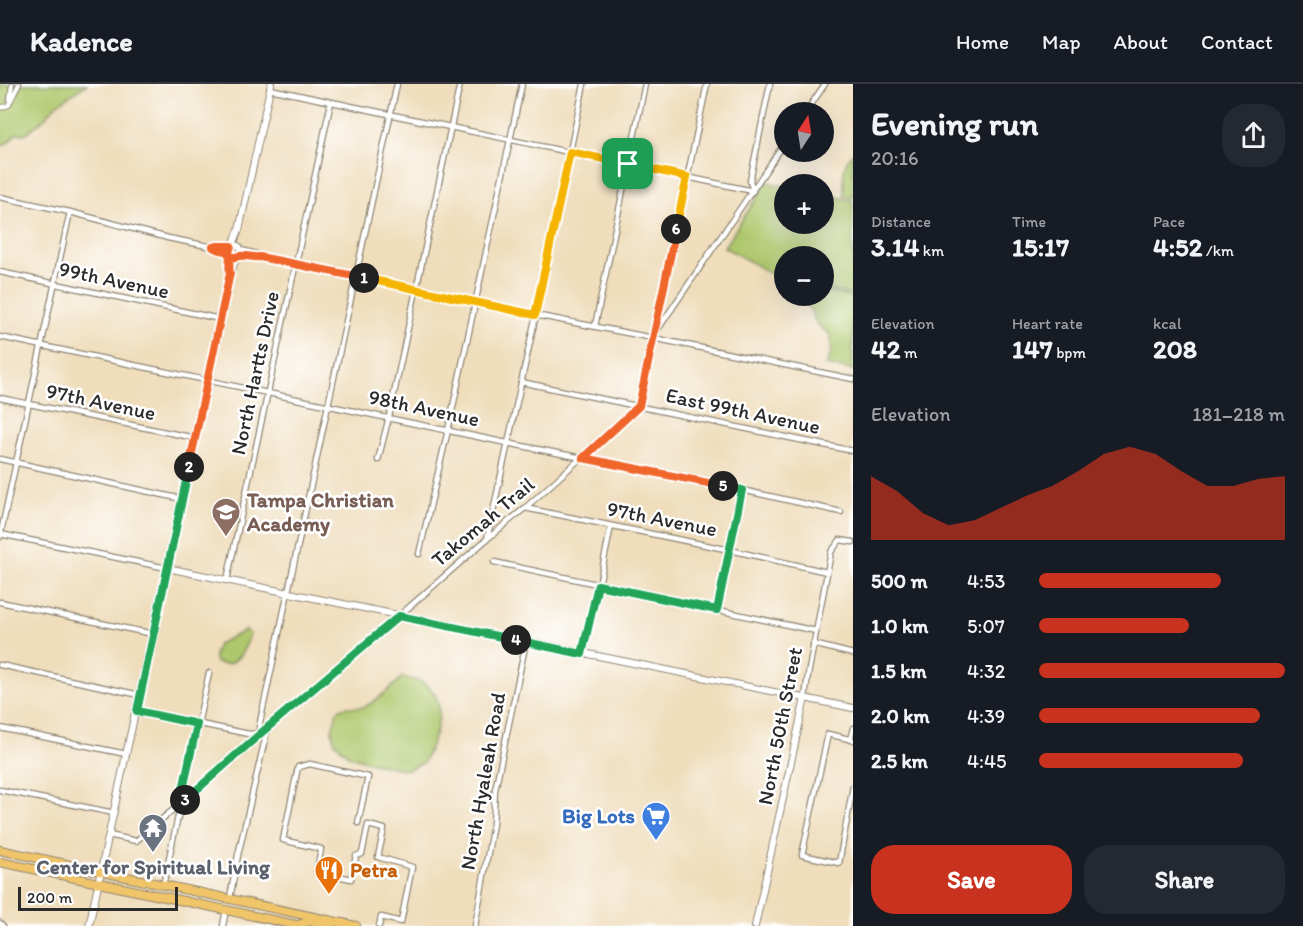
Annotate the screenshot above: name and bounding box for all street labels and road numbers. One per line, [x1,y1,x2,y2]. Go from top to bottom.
street label: 99th Avenue [57,256,171,303]
street label: North Hartts Drive [225,289,284,457]
street label: 97th Avenue [44,378,158,425]
street label: East 99th Avenue [664,382,823,439]
street label: 98th Avenue [366,384,482,431]
street label: Takomah Trail [426,471,539,572]
street label: 97th Avenue [605,496,719,541]
street label: North 50th Street [752,645,807,807]
street label: North Hyaleah Road [455,690,511,872]

